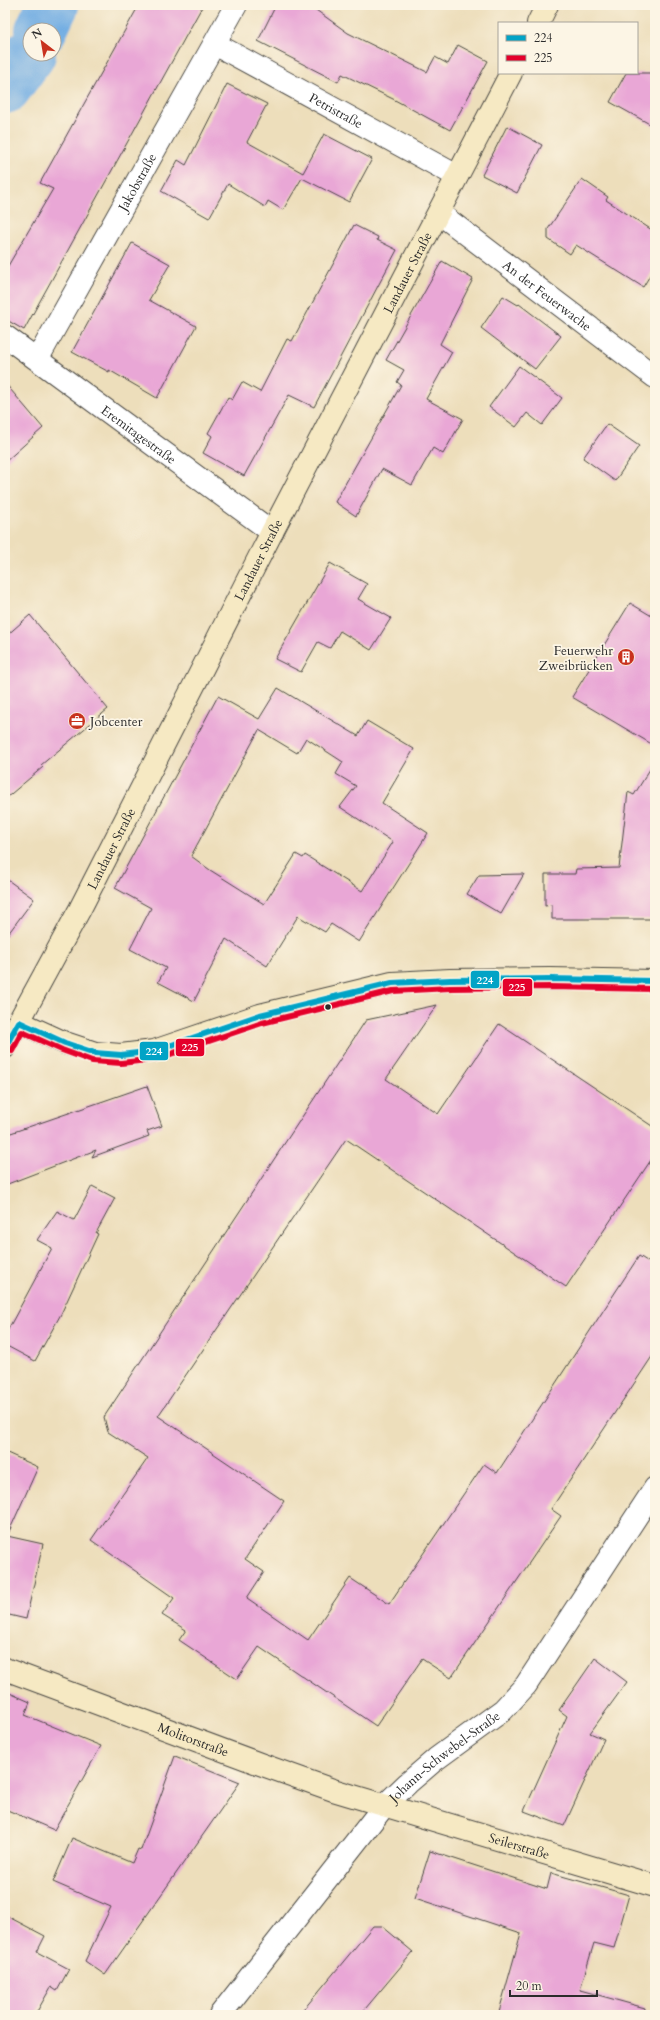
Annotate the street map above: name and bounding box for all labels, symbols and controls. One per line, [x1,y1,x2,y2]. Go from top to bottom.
north arrow [22,22,62,62]
legend [498,22,638,74]
text: N [29,25,45,43]
text: 224 [534,30,552,46]
text: 225 [534,50,552,66]
street label: Petristraße [306,89,366,133]
street label: Jakobstraße [113,150,161,216]
street label: Landauer Straße [380,229,437,317]
street label: An der Feuerwache [499,256,595,336]
street label: Eremitagestraße [97,402,179,469]
street label: Landauer Straße [230,516,287,604]
place label: Feuerwehr Zweibrücken [539,642,614,675]
building icon: Feuerwehr Zweibrücken [616,647,636,667]
office icon: Jobcenter [67,711,87,731]
place label: Jobcenter [88,713,143,731]
street label: Landauer Straße [83,805,140,893]
line badge: 224 [470,970,500,989]
text: 224 [477,973,494,988]
line badge: 225 [502,978,533,997]
text: 225 [509,980,526,995]
unlabelled marker [323,1002,333,1012]
line badge: 225 [175,1038,205,1057]
text: 225 [182,1040,199,1055]
line badge: 224 [139,1041,169,1061]
text: 224 [146,1044,163,1059]
street label: Johann-Schwebel-Straße [384,1707,504,1808]
street label: Molitorstraße [155,1719,231,1762]
street label: Seilerstraße [486,1829,552,1864]
scale bar [510,1972,597,1998]
text: 20 m [516,1978,543,1994]

